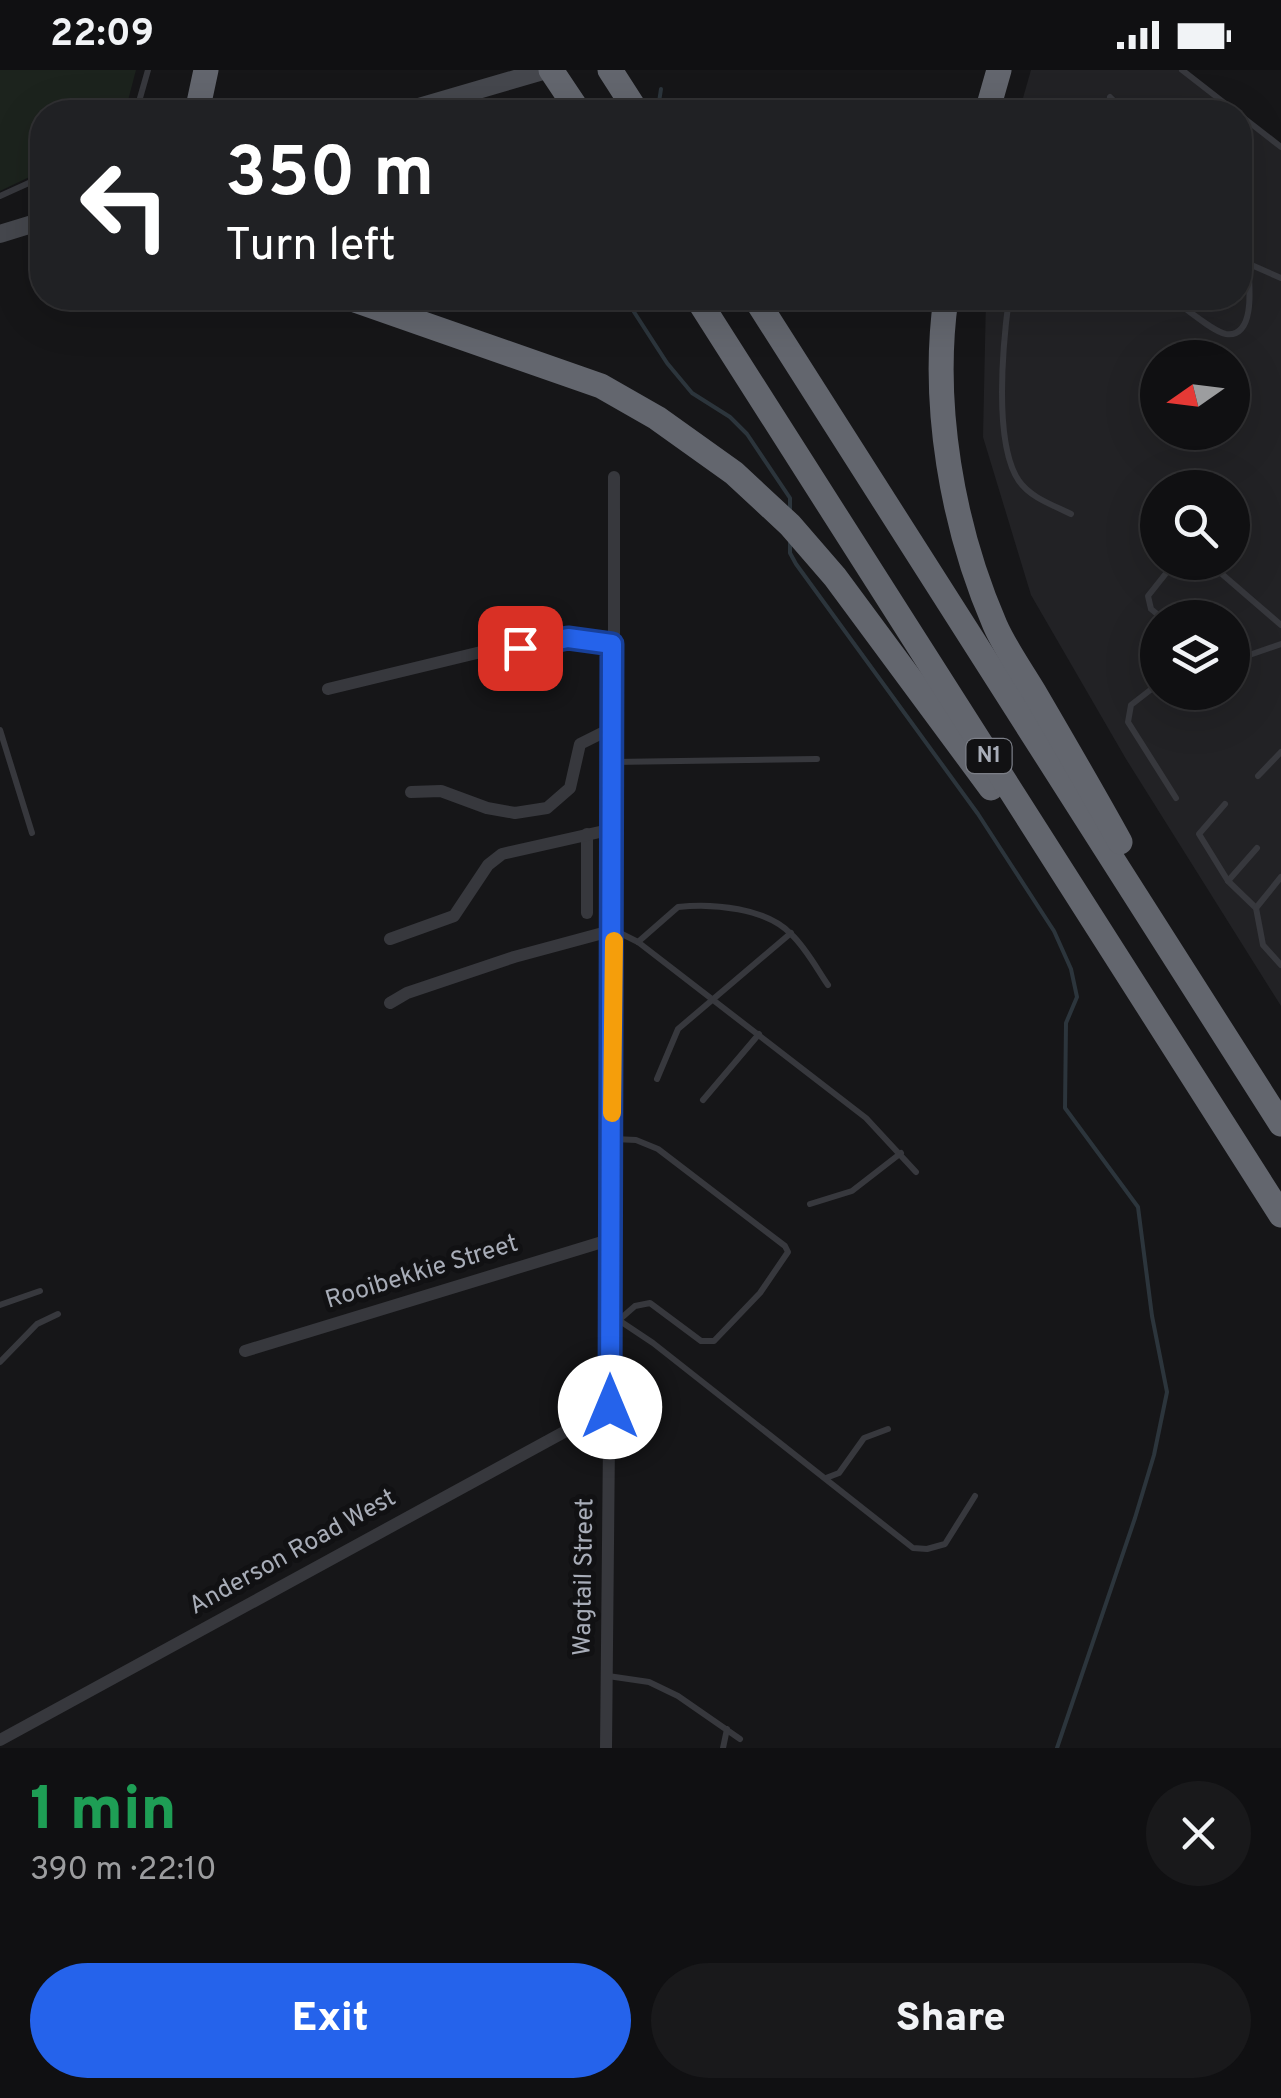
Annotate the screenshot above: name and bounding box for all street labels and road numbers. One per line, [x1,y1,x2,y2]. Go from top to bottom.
road number: N1 [966,739,1012,773]
street label: Rooibekkie Street [322,1229,522,1317]
street label: Anderson Road West [184,1483,402,1623]
street label: Wagtail Street [568,1498,602,1656]

